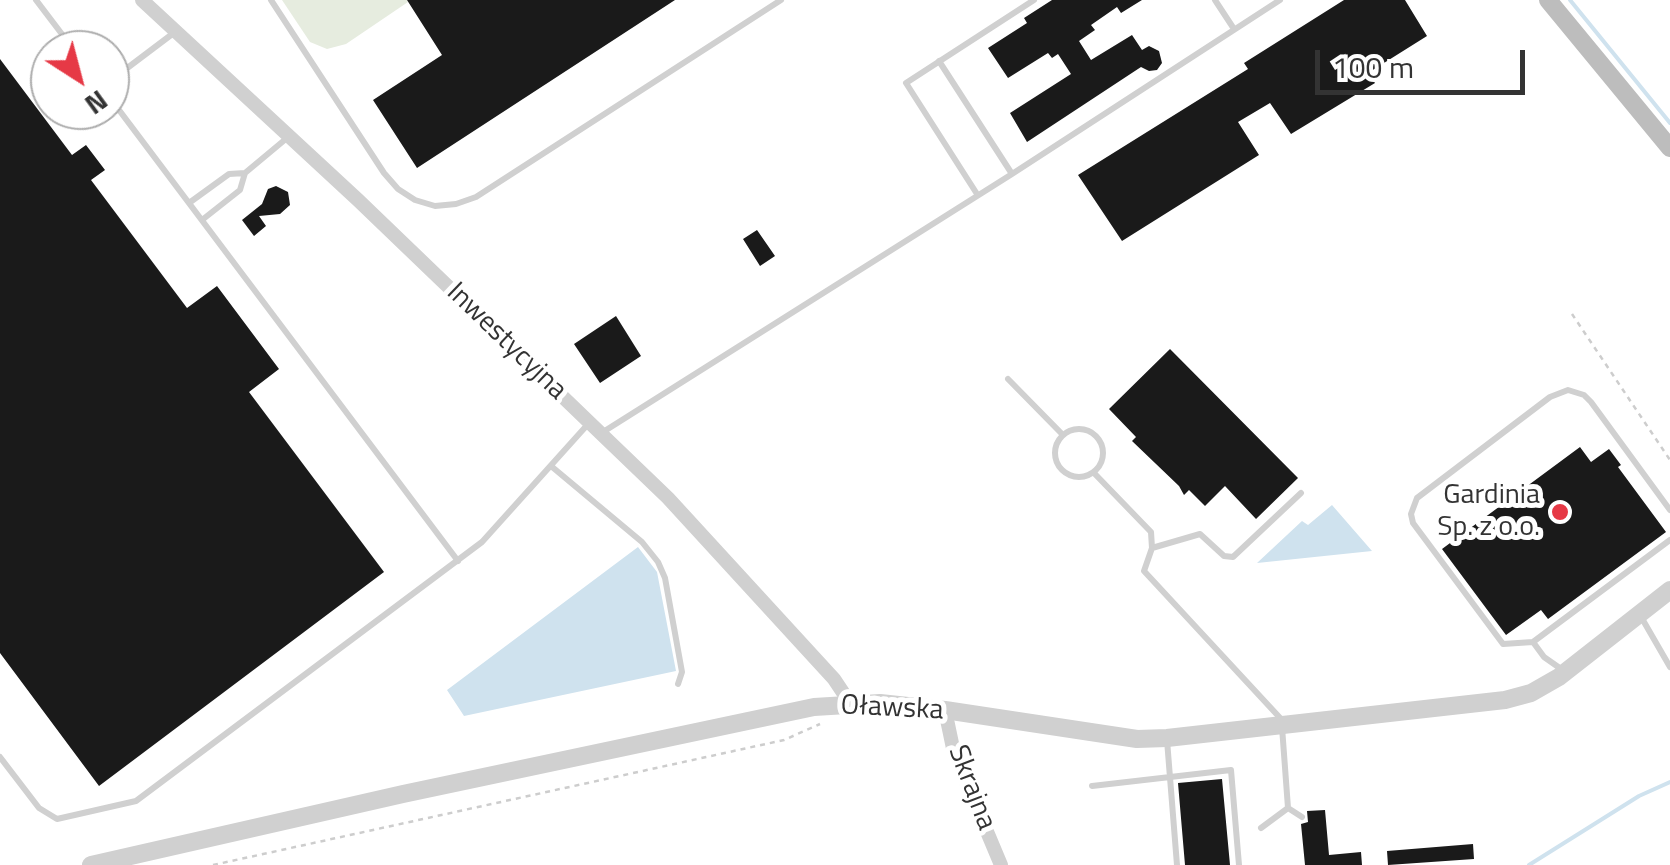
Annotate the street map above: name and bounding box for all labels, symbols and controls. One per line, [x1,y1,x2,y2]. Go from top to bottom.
north arrow [30,30,130,130]
scale bar [1320,30,1530,92]
text: 100 m [1332,44,1414,90]
text: N [76,80,117,126]
street label: Inwestycyjna [439,276,573,408]
place label: Gardinia Sp. z o.o. [1437,479,1540,545]
marker: Gardinia Sp. z o.o. [1549,501,1571,523]
street label: Oławska [840,690,944,728]
street label: Skrajna [940,741,1002,835]

